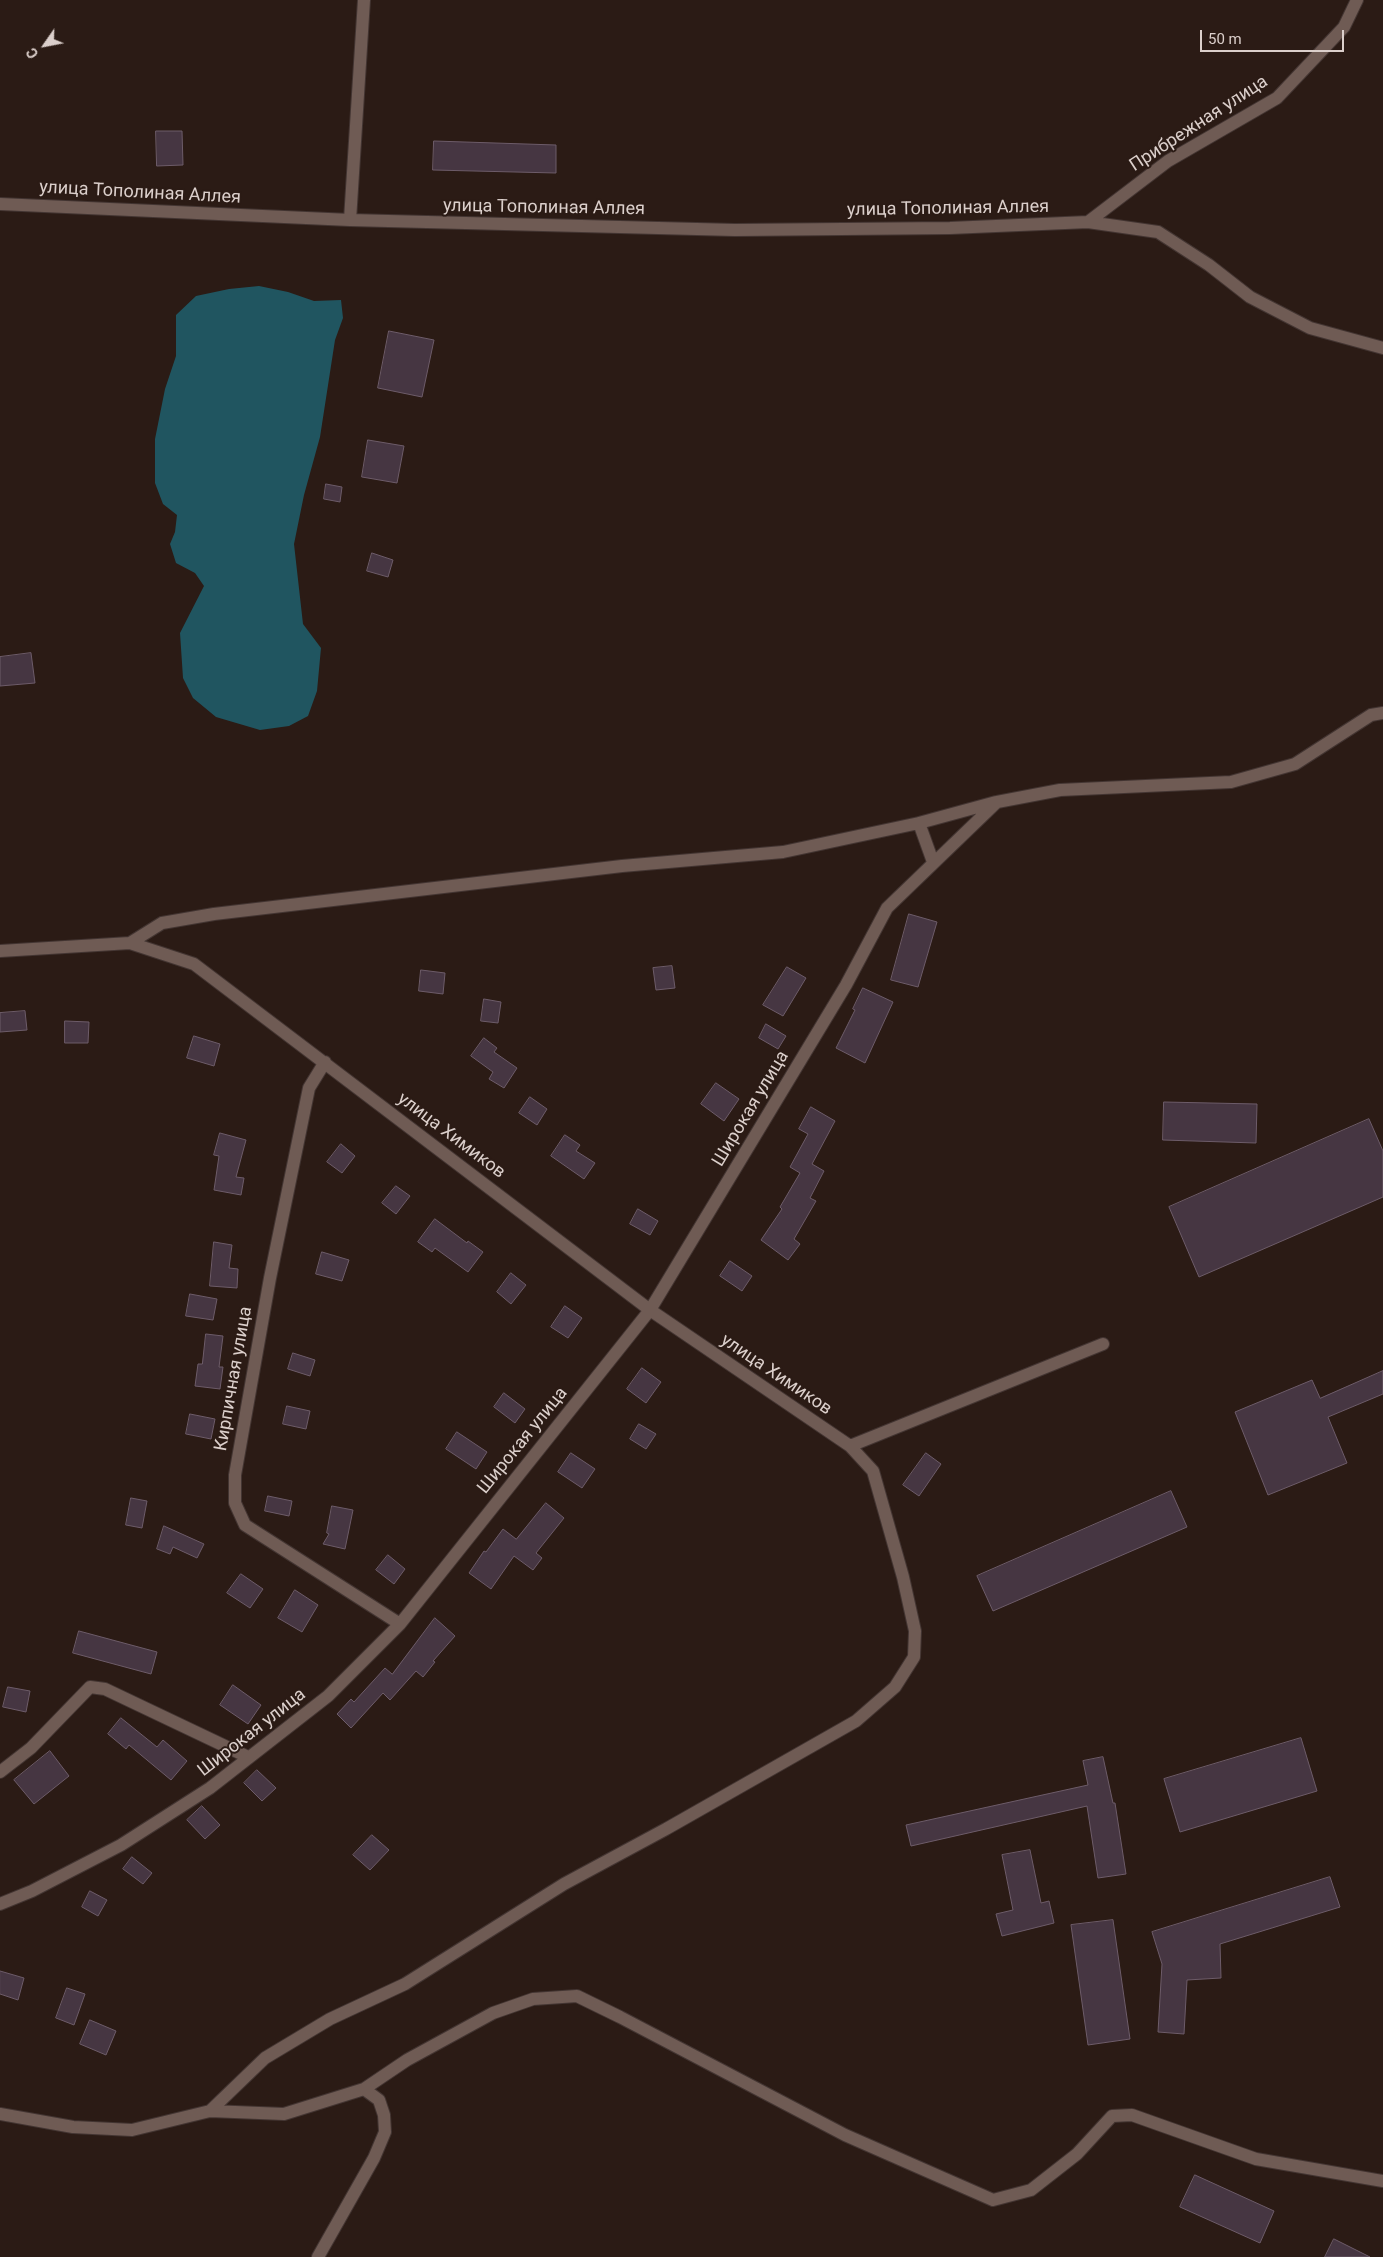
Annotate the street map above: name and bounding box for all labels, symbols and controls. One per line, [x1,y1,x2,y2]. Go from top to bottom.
north arrow [20,20,70,70]
scale bar [1203,20,1347,52]
text: 50 m [1208,30,1242,48]
text: С [23,45,42,61]
street label: Прибрежная улица [1126,71,1272,177]
street label: улица Тополиная Аллея [39,177,241,209]
street label: улица Тополиная Аллея [443,195,645,221]
street label: улица Тополиная Аллея [847,196,1049,222]
street label: Широкая улица [708,1047,794,1171]
street label: улица Химиков [393,1088,509,1184]
street label: Кирпичная улица [211,1305,257,1453]
street label: улица Химиков [716,1330,836,1420]
street label: Широкая улица [473,1383,573,1499]
street label: Широкая улица [194,1684,310,1782]

